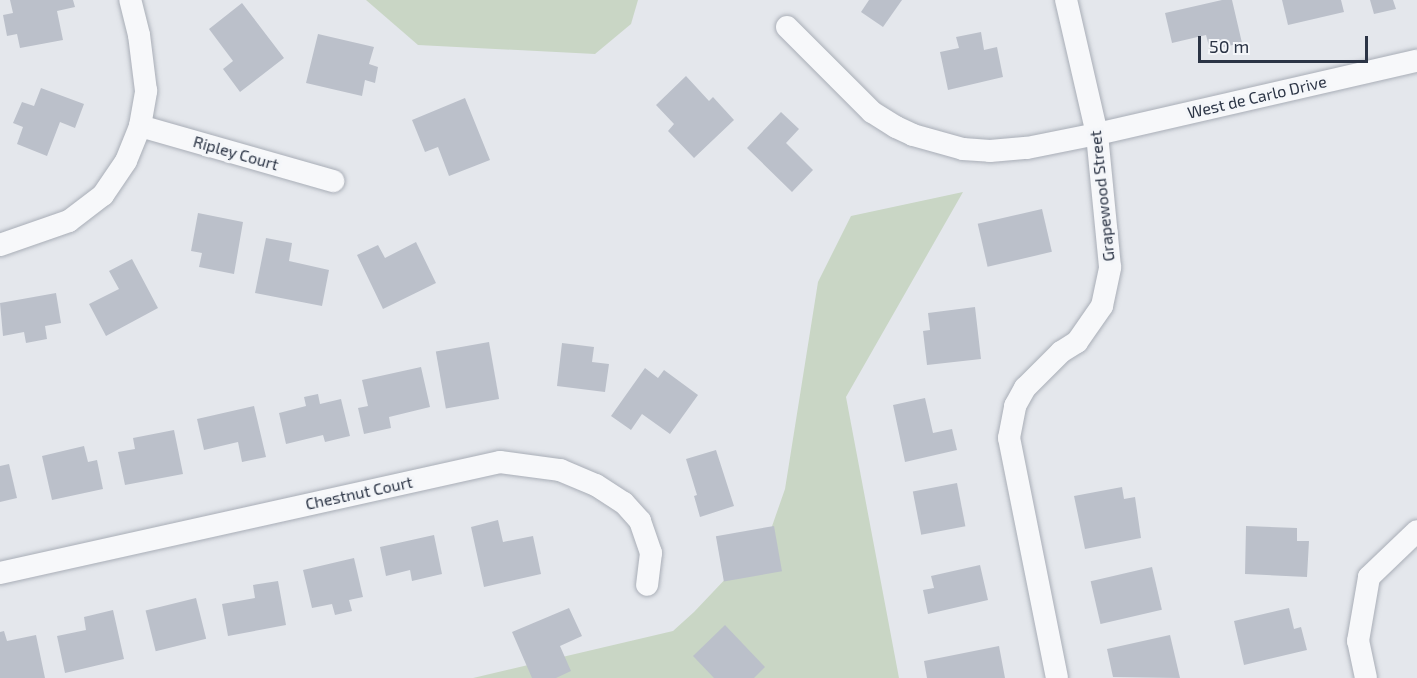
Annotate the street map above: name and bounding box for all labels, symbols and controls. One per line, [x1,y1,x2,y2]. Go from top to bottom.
scale bar [1201,24,1370,62]
text: 50 m [1209,35,1249,57]
street label: West de Carlo Drive [1186,72,1328,122]
street label: Grapewood Street [1086,130,1118,262]
street label: Ripley Court [191,132,281,174]
street label: Chestnut Court [304,472,414,514]

